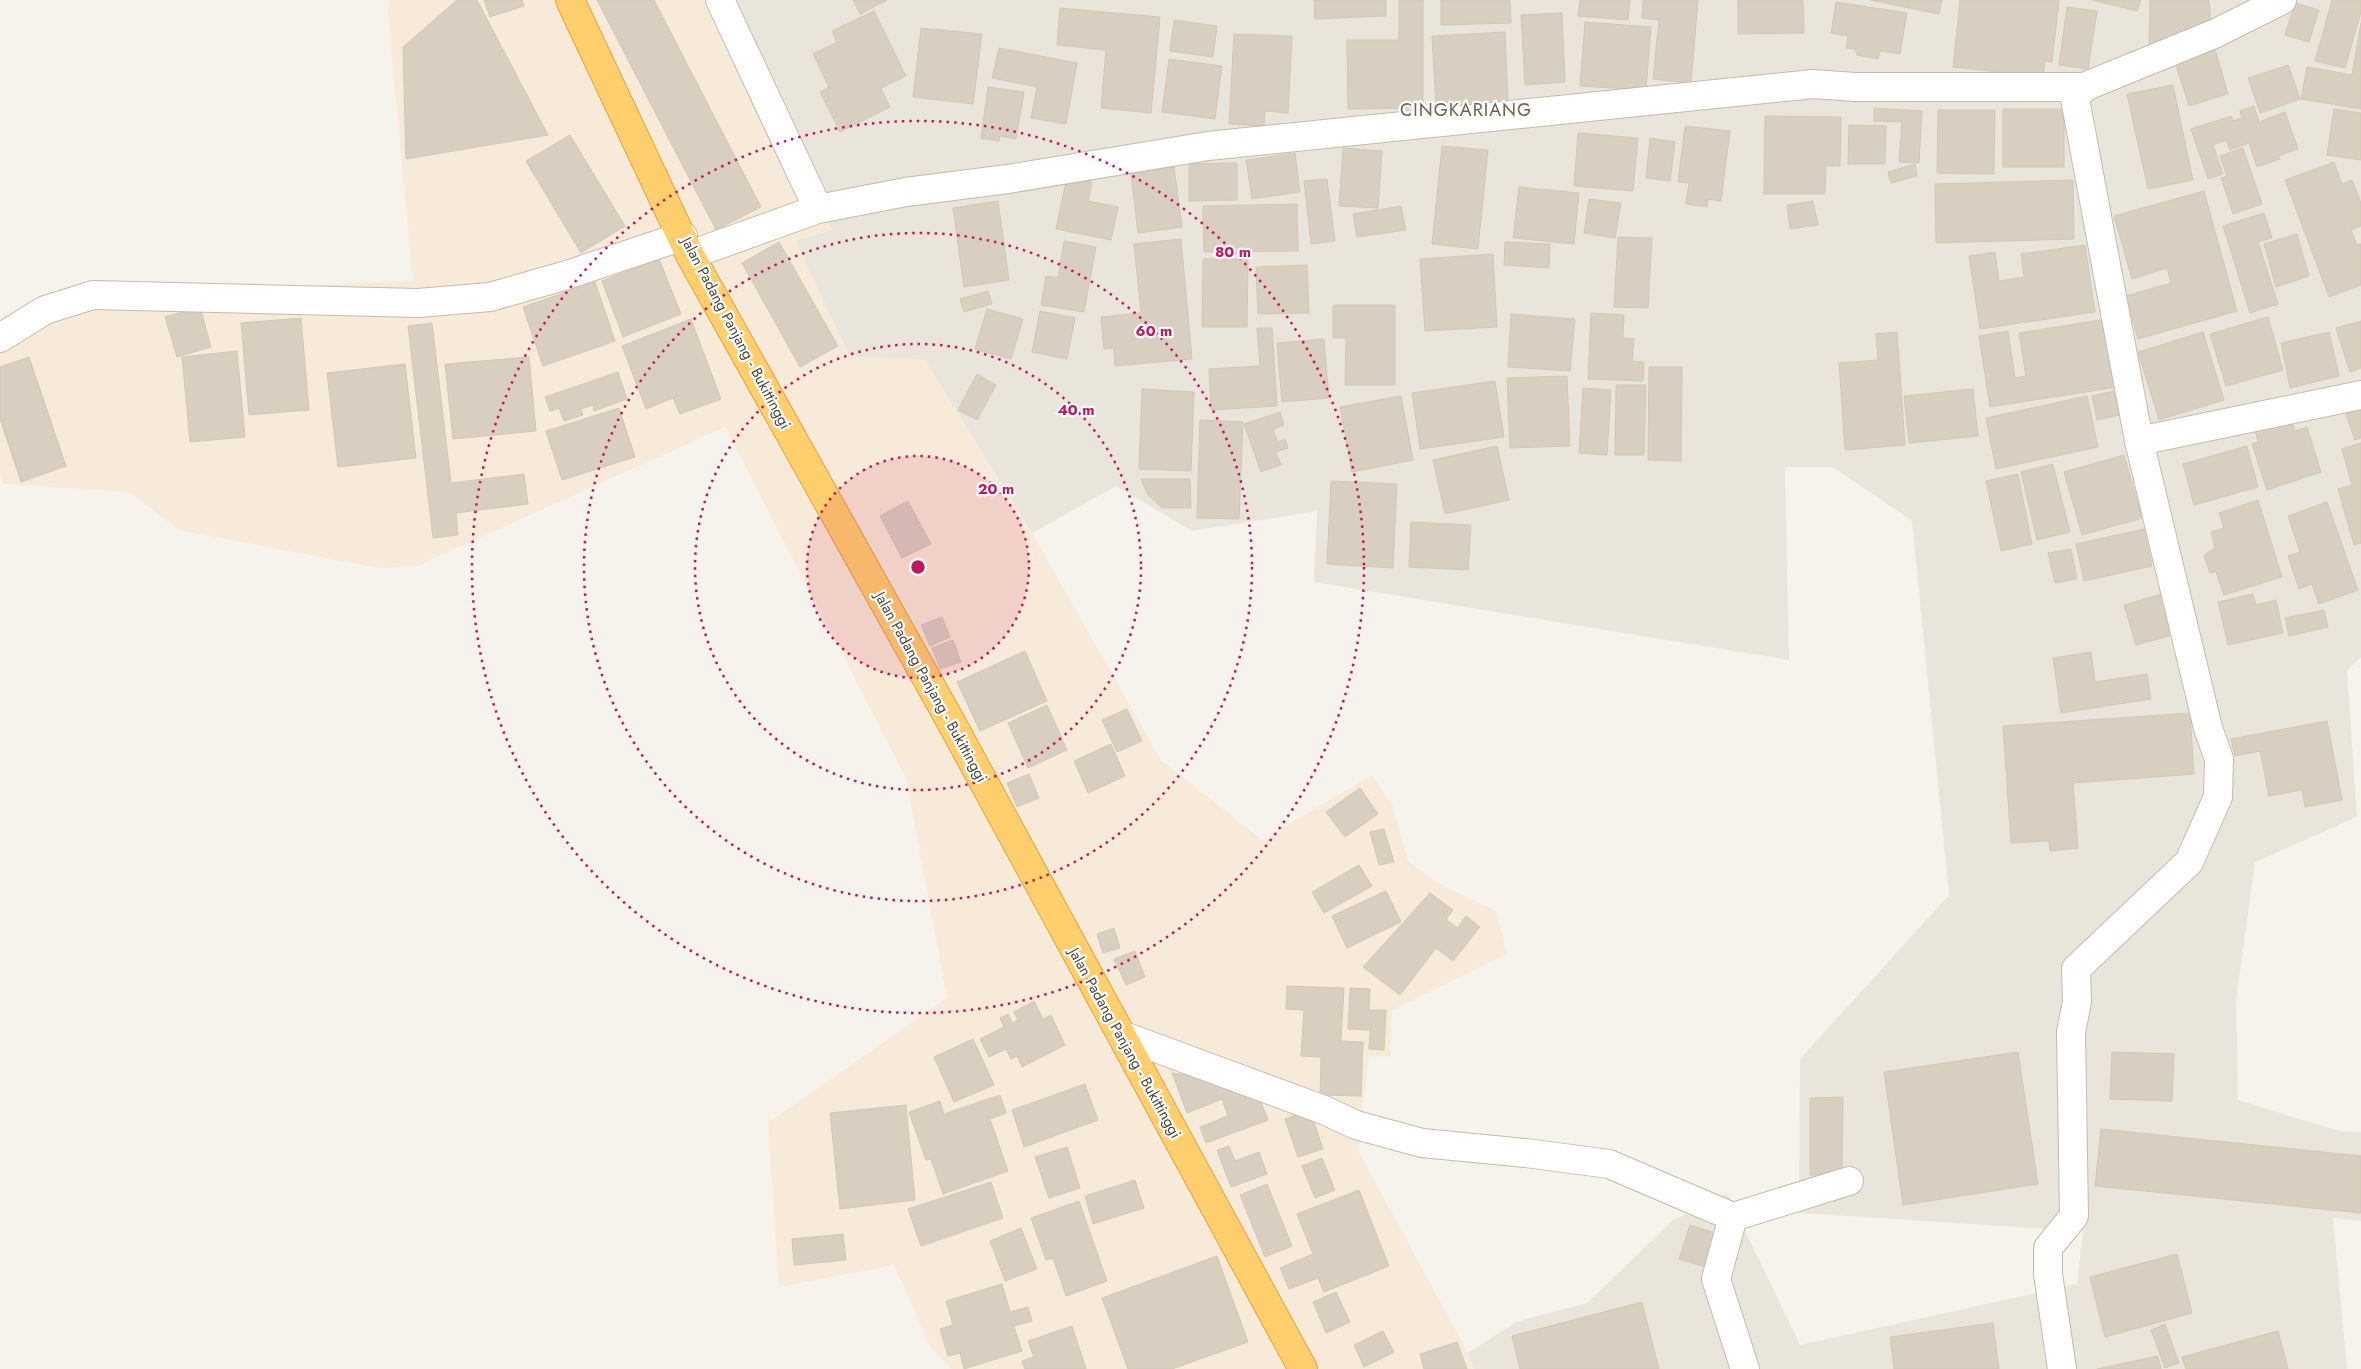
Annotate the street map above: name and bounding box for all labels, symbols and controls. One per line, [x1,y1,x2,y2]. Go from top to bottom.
district label: CINGKARIANG [1400,97,1532,123]
street label: Jalan Padang Panjang - Bukittinggi [675,231,796,433]
text: 80 m [1215,241,1251,263]
text: 60 m [1136,320,1172,342]
text: 40 m [1057,399,1095,421]
text: 20 m [978,478,1014,500]
centre of rings [909,558,927,576]
street label: Jalan Padang Panjang - Bukittinggi [868,586,993,786]
street label: Jalan Padang Panjang - Bukittinggi [1062,942,1187,1142]

